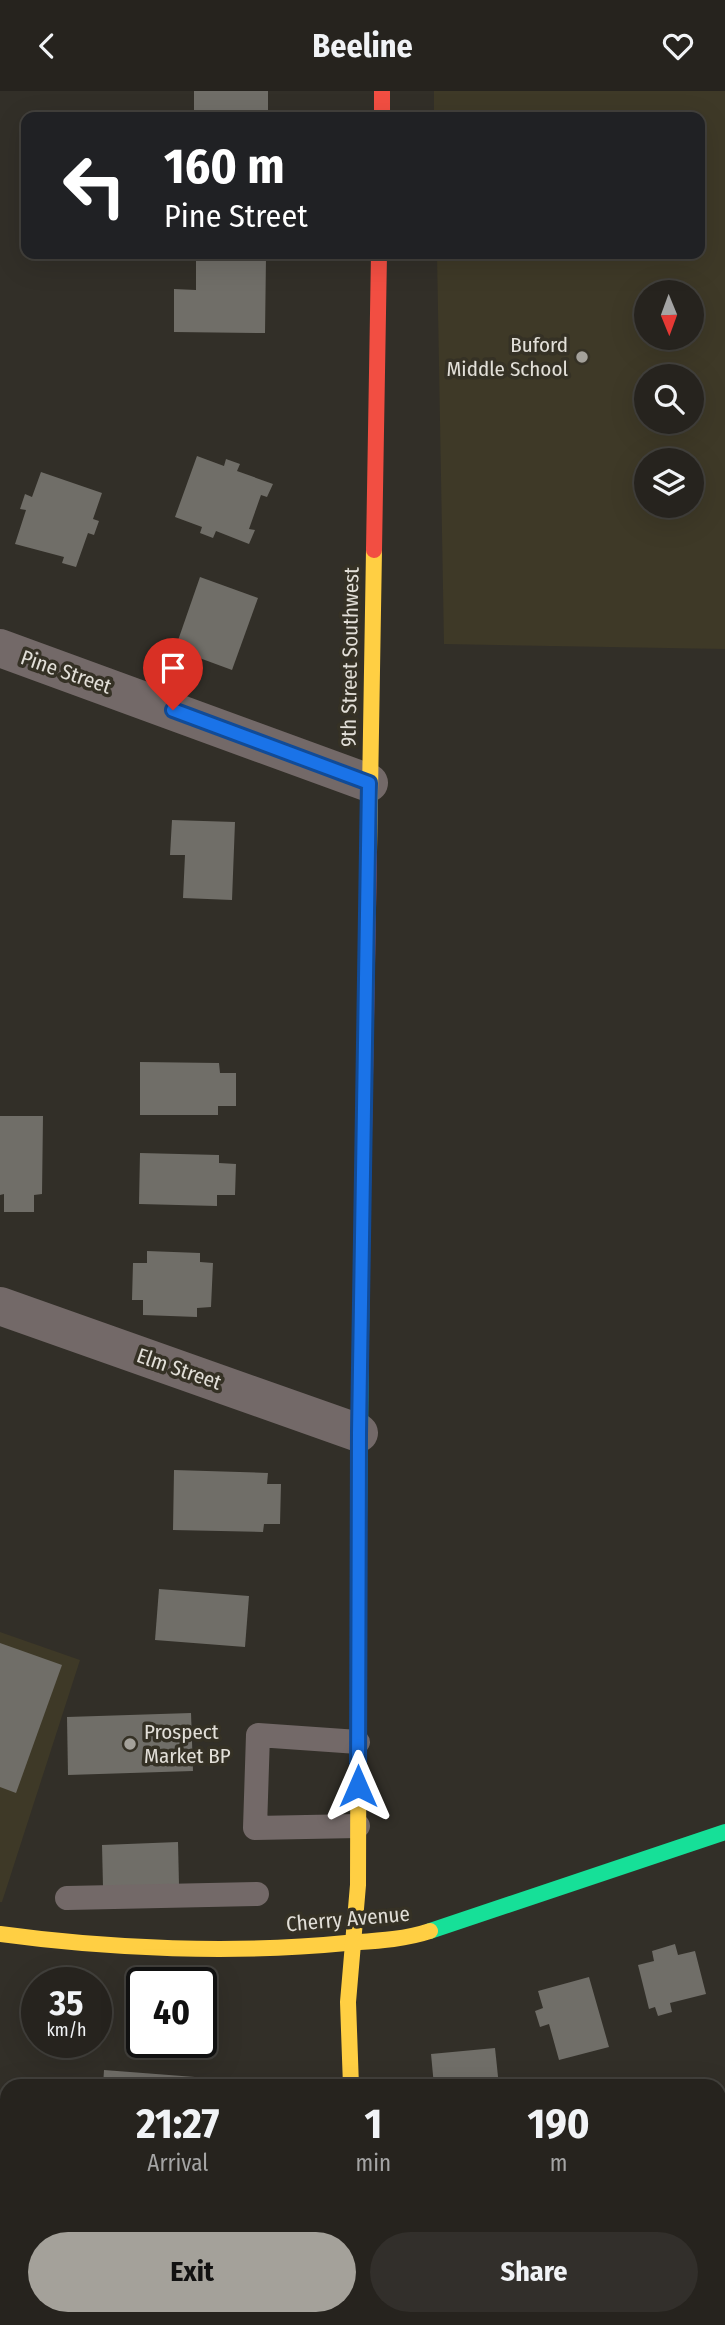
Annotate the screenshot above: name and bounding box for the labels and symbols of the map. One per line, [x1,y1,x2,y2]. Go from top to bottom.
north arrow [634,280,704,350]
place label: Buford Middle School [446,332,568,382]
marker: Buford Middle School [574,349,590,365]
street label: 9th Street Southwest [335,567,365,747]
pin [143,638,203,710]
street label: Pine Street [17,644,115,700]
street label: Elm Street [133,1342,225,1396]
place label: Prospect Market BP [144,1719,231,1769]
marker: Prospect Market BP [122,1736,138,1752]
position arrow [321,1749,395,1823]
street label: Cherry Avenue [285,1901,411,1937]
speed limit sign: 40 [126,1967,217,2058]

